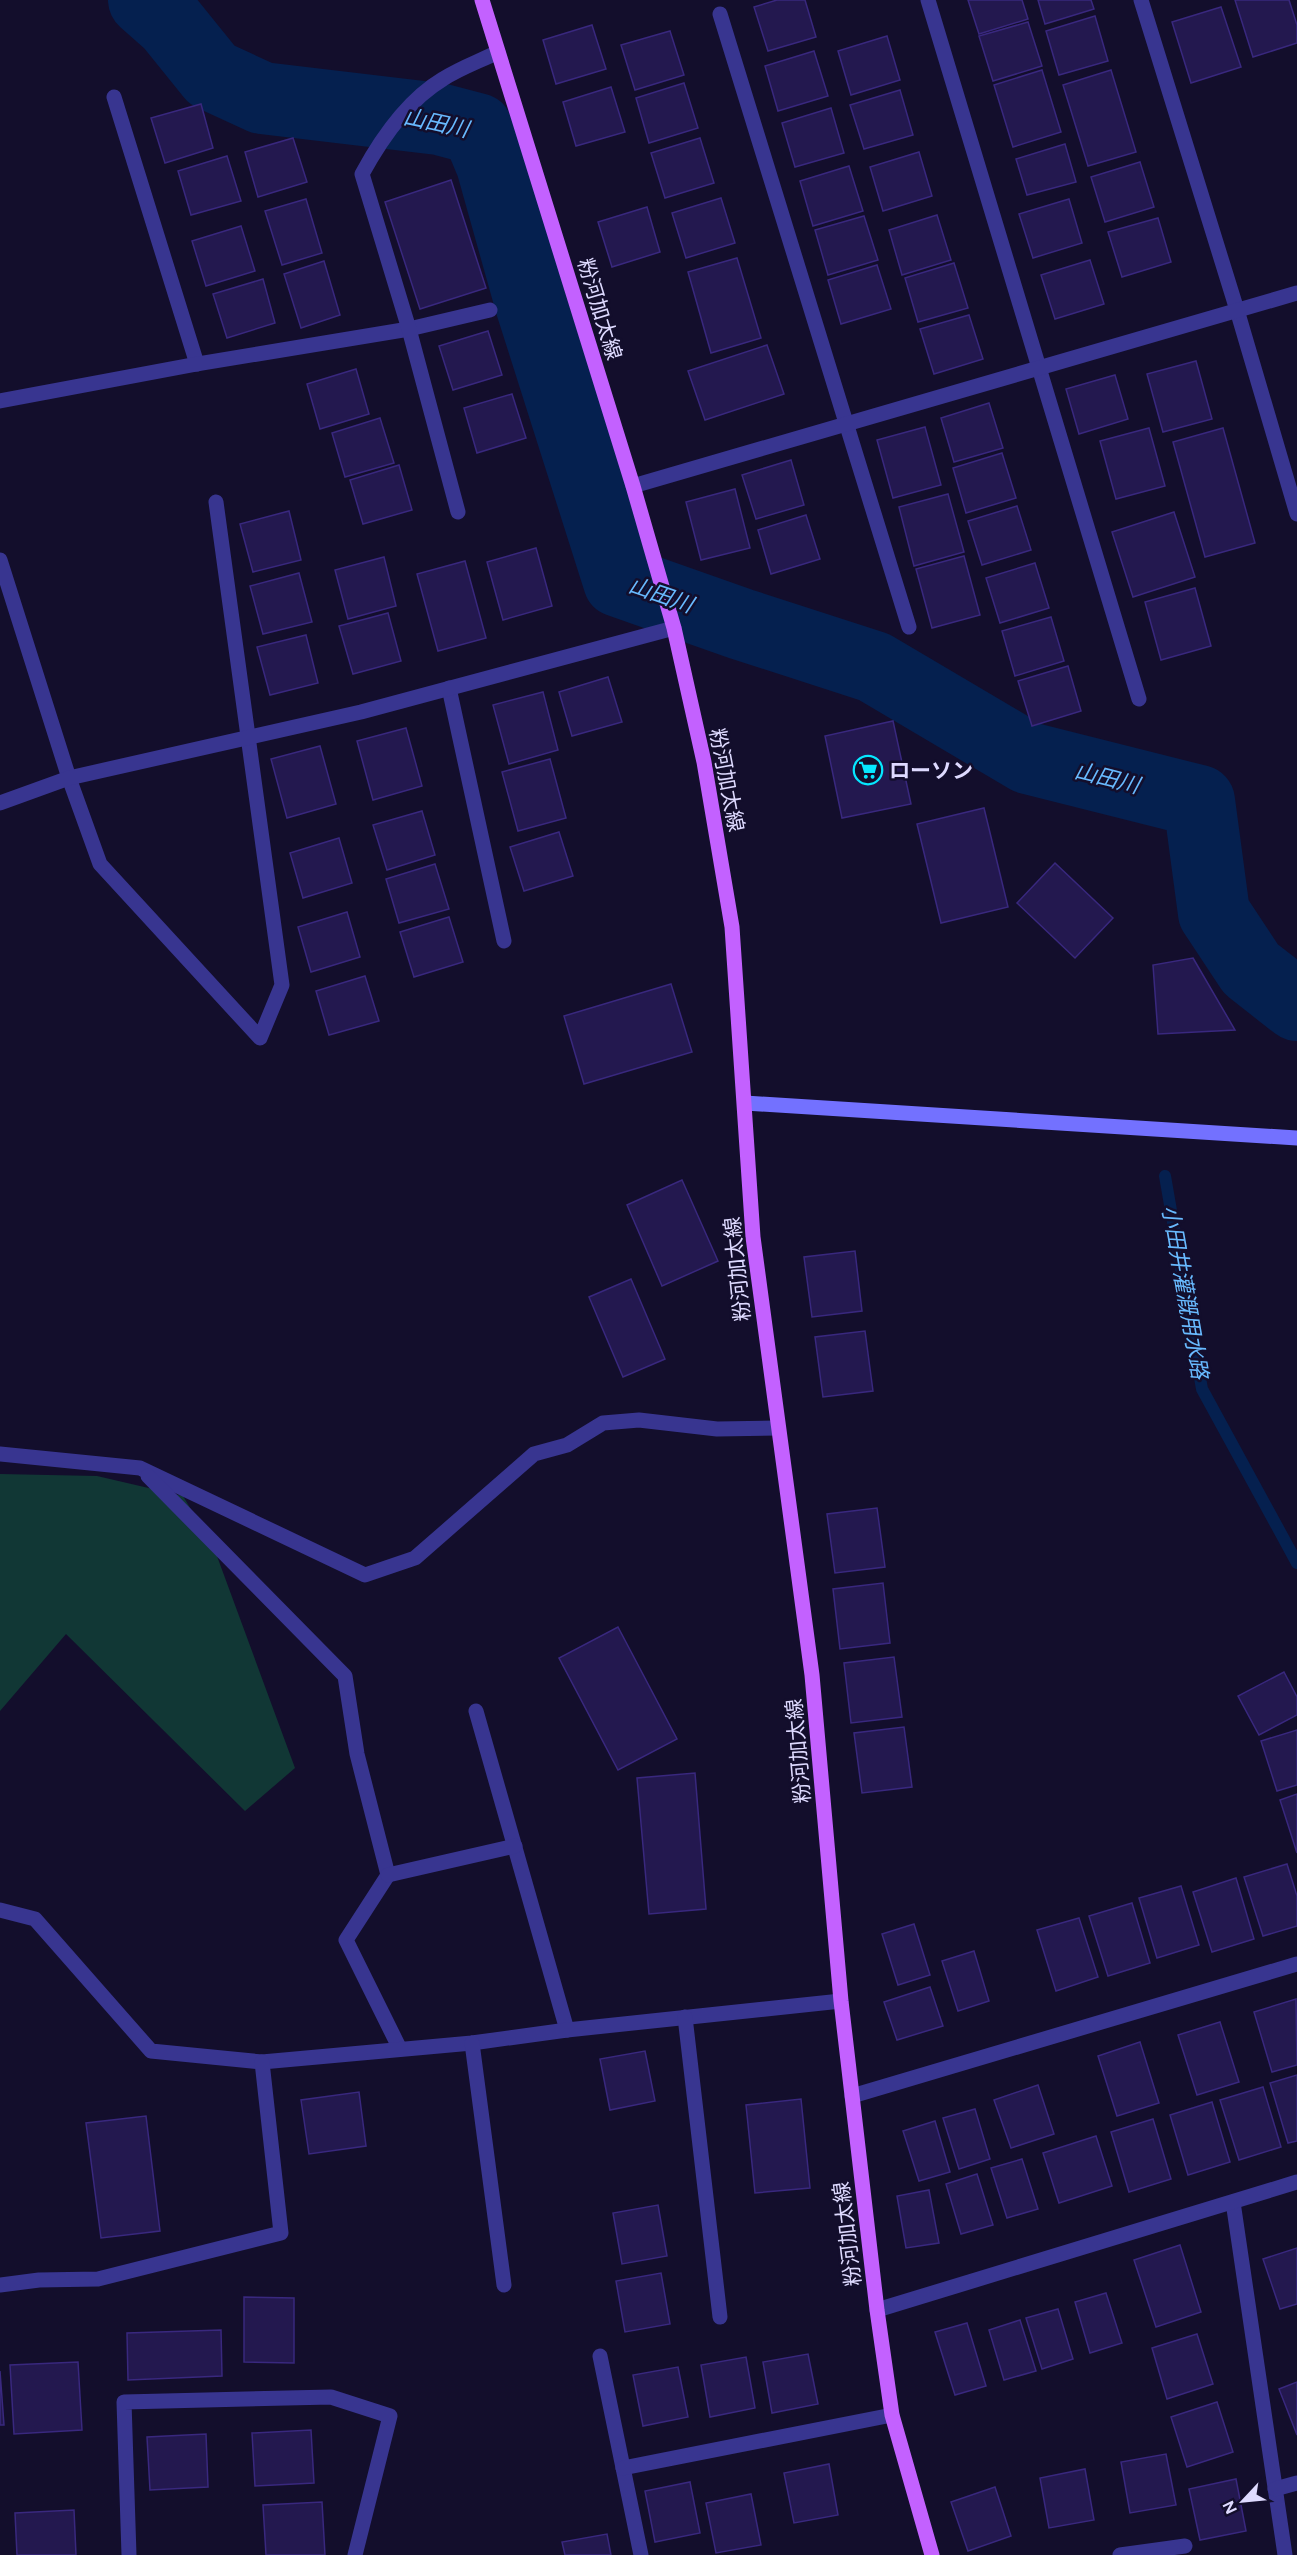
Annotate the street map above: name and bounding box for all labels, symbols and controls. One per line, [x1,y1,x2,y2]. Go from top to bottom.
water label: 山田川 [401,103,473,143]
street label: 粉河加太線 [573,255,627,363]
water label: 山田川 [625,571,698,619]
street label: 粉河加太線 [705,726,749,834]
supermarket icon: ローソン [852,754,884,786]
water label: 山田川 [1072,757,1144,800]
place label: ローソン [889,758,973,783]
water label: 小田井灌漑用水路 [1156,1203,1214,1383]
street label: 粉河加太線 [719,1215,755,1323]
street label: 粉河加太線 [781,1698,815,1804]
street label: 粉河加太線 [828,2180,866,2288]
north arrow [1213,2471,1273,2531]
text: N [1219,2498,1241,2517]

